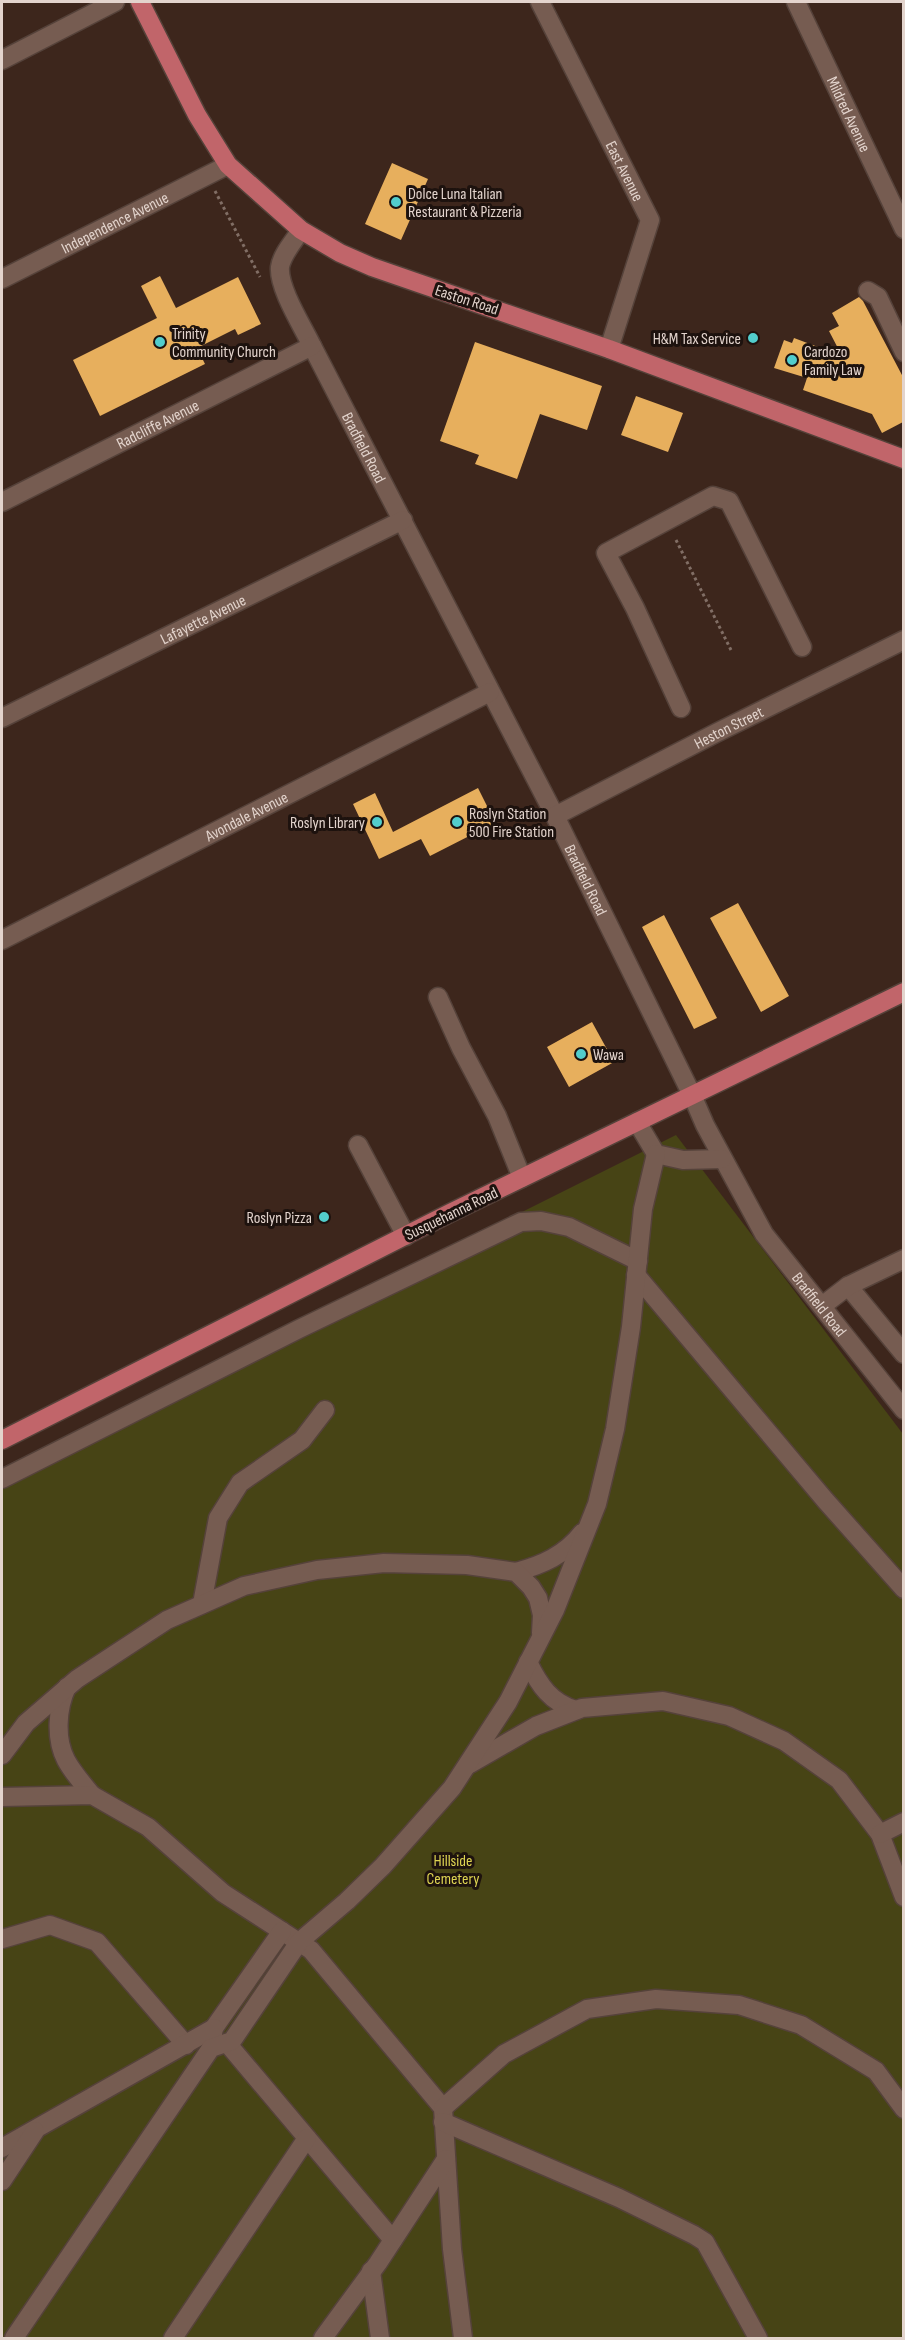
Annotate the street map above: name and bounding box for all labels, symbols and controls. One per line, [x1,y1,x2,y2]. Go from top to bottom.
street label: Mildred Avenue [822,74,874,155]
street label: East Avenue [601,138,647,205]
place label: Dolce Luna Italian Restaurant & Pizzeria [408,185,522,222]
street label: Independence Avenue [58,189,172,259]
marker: Dolce Luna Italian Restaurant & Pizzeria [389,195,403,209]
street label: Easton Road [432,281,501,320]
place label: Trinity Community Church [172,325,276,362]
place label: H&M Tax Service [653,330,741,349]
marker: H&M Tax Service [746,331,760,345]
marker: Trinity Community Church [153,335,167,349]
place label: Cardozo Family Law [804,343,862,380]
marker: Cardozo Family Law [785,353,799,367]
street label: Radcliffe Avenue [114,396,202,454]
street label: Bradfield Road [337,410,389,486]
street label: Lafayette Avenue [158,591,249,649]
street label: Heston Street [691,703,767,754]
street label: Avondale Avenue [202,788,291,847]
place label: Roslyn Station 500 Fire Station [469,805,554,842]
place label: Roslyn Library [290,814,365,833]
marker: Roslyn Library [370,815,384,829]
marker: Roslyn Station 500 Fire Station [450,815,464,829]
street label: Bradfield Road [560,842,610,919]
place label: Wawa [593,1046,624,1065]
marker: Wawa [574,1047,588,1061]
street label: Susquehanna Road [402,1184,501,1245]
place label: Roslyn Pizza [246,1209,312,1228]
marker: Roslyn Pizza [317,1210,331,1224]
street label: Bradfield Road [787,1269,850,1341]
park label: Hillside Cemetery [427,1852,479,1889]

